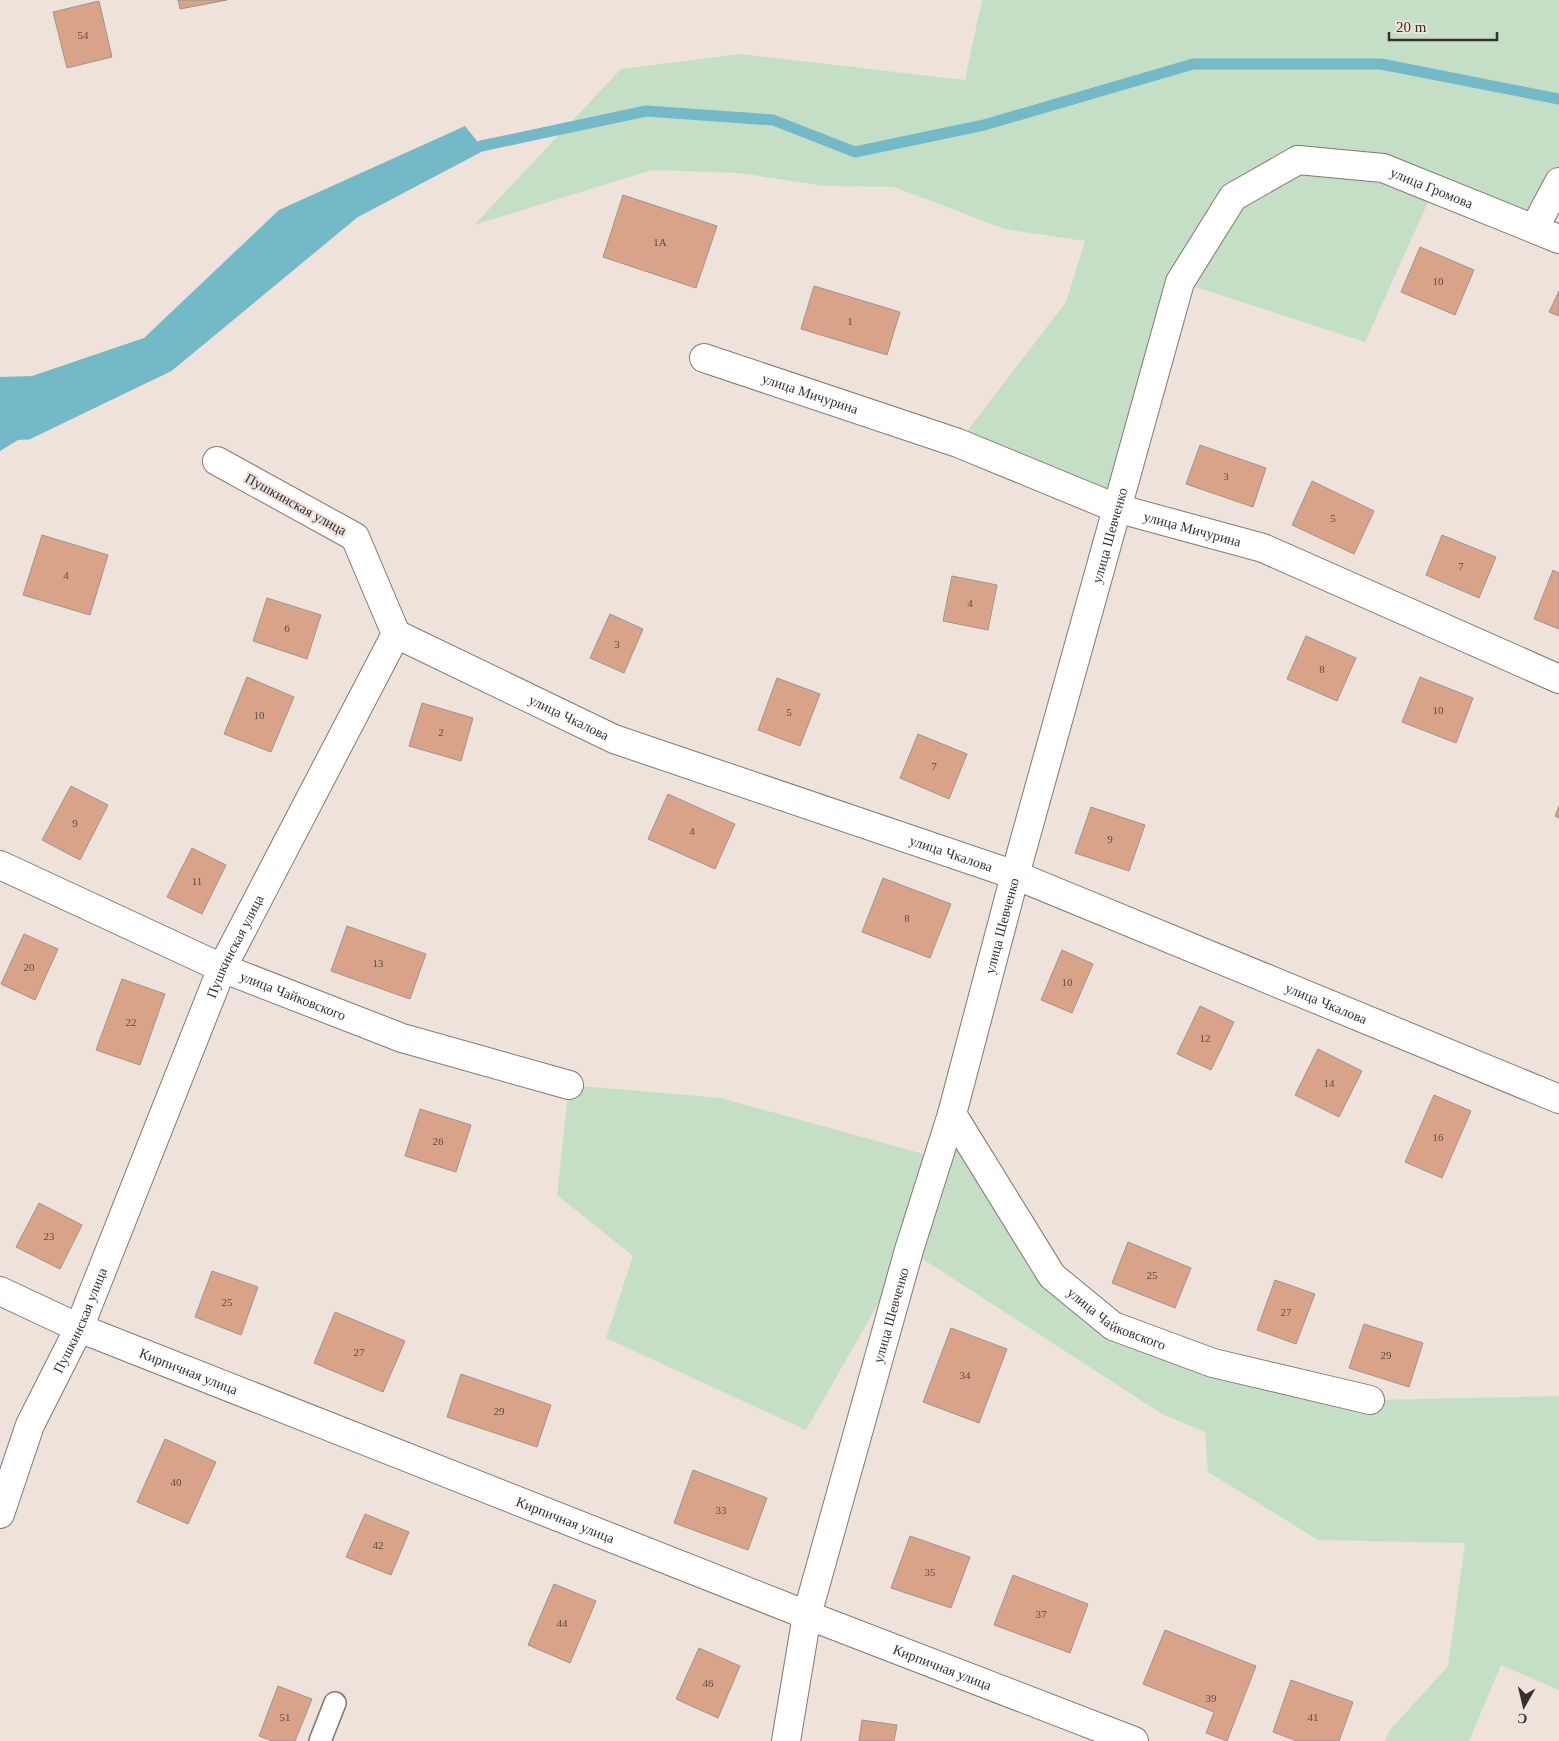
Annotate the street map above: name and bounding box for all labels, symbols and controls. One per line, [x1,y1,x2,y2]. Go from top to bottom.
scale bar [1389,10,1496,42]
text: 20 m [1396,19,1427,35]
house number: 54 [78,29,89,41]
street label: улица Громова [1388,165,1476,212]
house number: 1А [653,236,667,248]
house number: 10 [1433,275,1444,287]
house number: 1 [847,315,853,327]
street label: улица Мичурина [760,371,861,417]
street label: Пушкинская улица [243,470,350,539]
house number: 3 [1223,470,1229,482]
street label: улица Шевченко [1090,486,1130,585]
street label: улица Мичурина [1142,509,1244,550]
house number: 5 [1330,512,1336,524]
house number: 7 [1458,560,1464,572]
house number: 4 [63,569,69,581]
house number: 4 [967,597,973,609]
house number: 6 [284,622,290,634]
house number: 3 [614,638,620,650]
house number: 8 [1319,663,1325,675]
street label: улица Чкалова [526,692,612,744]
house number: 10 [1433,704,1444,716]
house number: 5 [786,706,792,718]
house number: 10 [254,709,265,721]
house number: 2 [438,726,444,738]
house number: 7 [931,760,937,772]
house number: 9 [72,817,78,829]
house number: 4 [689,825,695,837]
street label: улица Чкалова [907,833,995,875]
house number: 9 [1107,833,1113,845]
house number: 11 [192,875,202,887]
street label: улица Шевченко [982,876,1022,975]
street label: Пушкинская улица [204,892,267,1000]
house number: 8 [904,912,910,924]
house number: 13 [373,957,384,969]
house number: 20 [24,961,35,973]
street label: улица Чайковского [238,969,348,1023]
house number: 10 [1062,976,1073,988]
street label: улица Чкалова [1283,980,1370,1027]
house number: 22 [126,1016,137,1028]
house number: 12 [1200,1032,1211,1044]
house number: 14 [1324,1077,1335,1089]
house number: 16 [1433,1131,1444,1143]
house number: 26 [433,1135,444,1147]
house number: 23 [44,1230,55,1242]
street label: Пушкинская улица [51,1265,110,1376]
street label: улица Шевченко [871,1266,912,1365]
house number: 25 [1147,1269,1158,1281]
street label: улица Чайковского [1064,1285,1168,1353]
house number: 25 [222,1296,233,1308]
house number: 27 [1281,1306,1292,1318]
street label: Кирпичная улица [137,1346,240,1398]
house number: 27 [354,1346,365,1358]
house number: 29 [1381,1349,1392,1361]
house number: 34 [960,1369,971,1381]
house number: 29 [494,1405,505,1417]
house number: 40 [171,1476,182,1488]
street label: Кирпичная улица [514,1494,617,1547]
house number: 33 [716,1504,727,1516]
house number: 42 [373,1539,384,1551]
house number: 35 [925,1566,936,1578]
house number: 37 [1036,1608,1047,1620]
house number: 44 [557,1617,568,1629]
street label: Кирпичная улица [891,1642,994,1694]
house number: 46 [703,1677,714,1689]
north arrow [1499,1681,1549,1731]
house number: 39 [1206,1692,1217,1704]
text: С [1516,1710,1528,1727]
house number: 51 [280,1711,291,1723]
house number: 41 [1308,1711,1319,1723]

